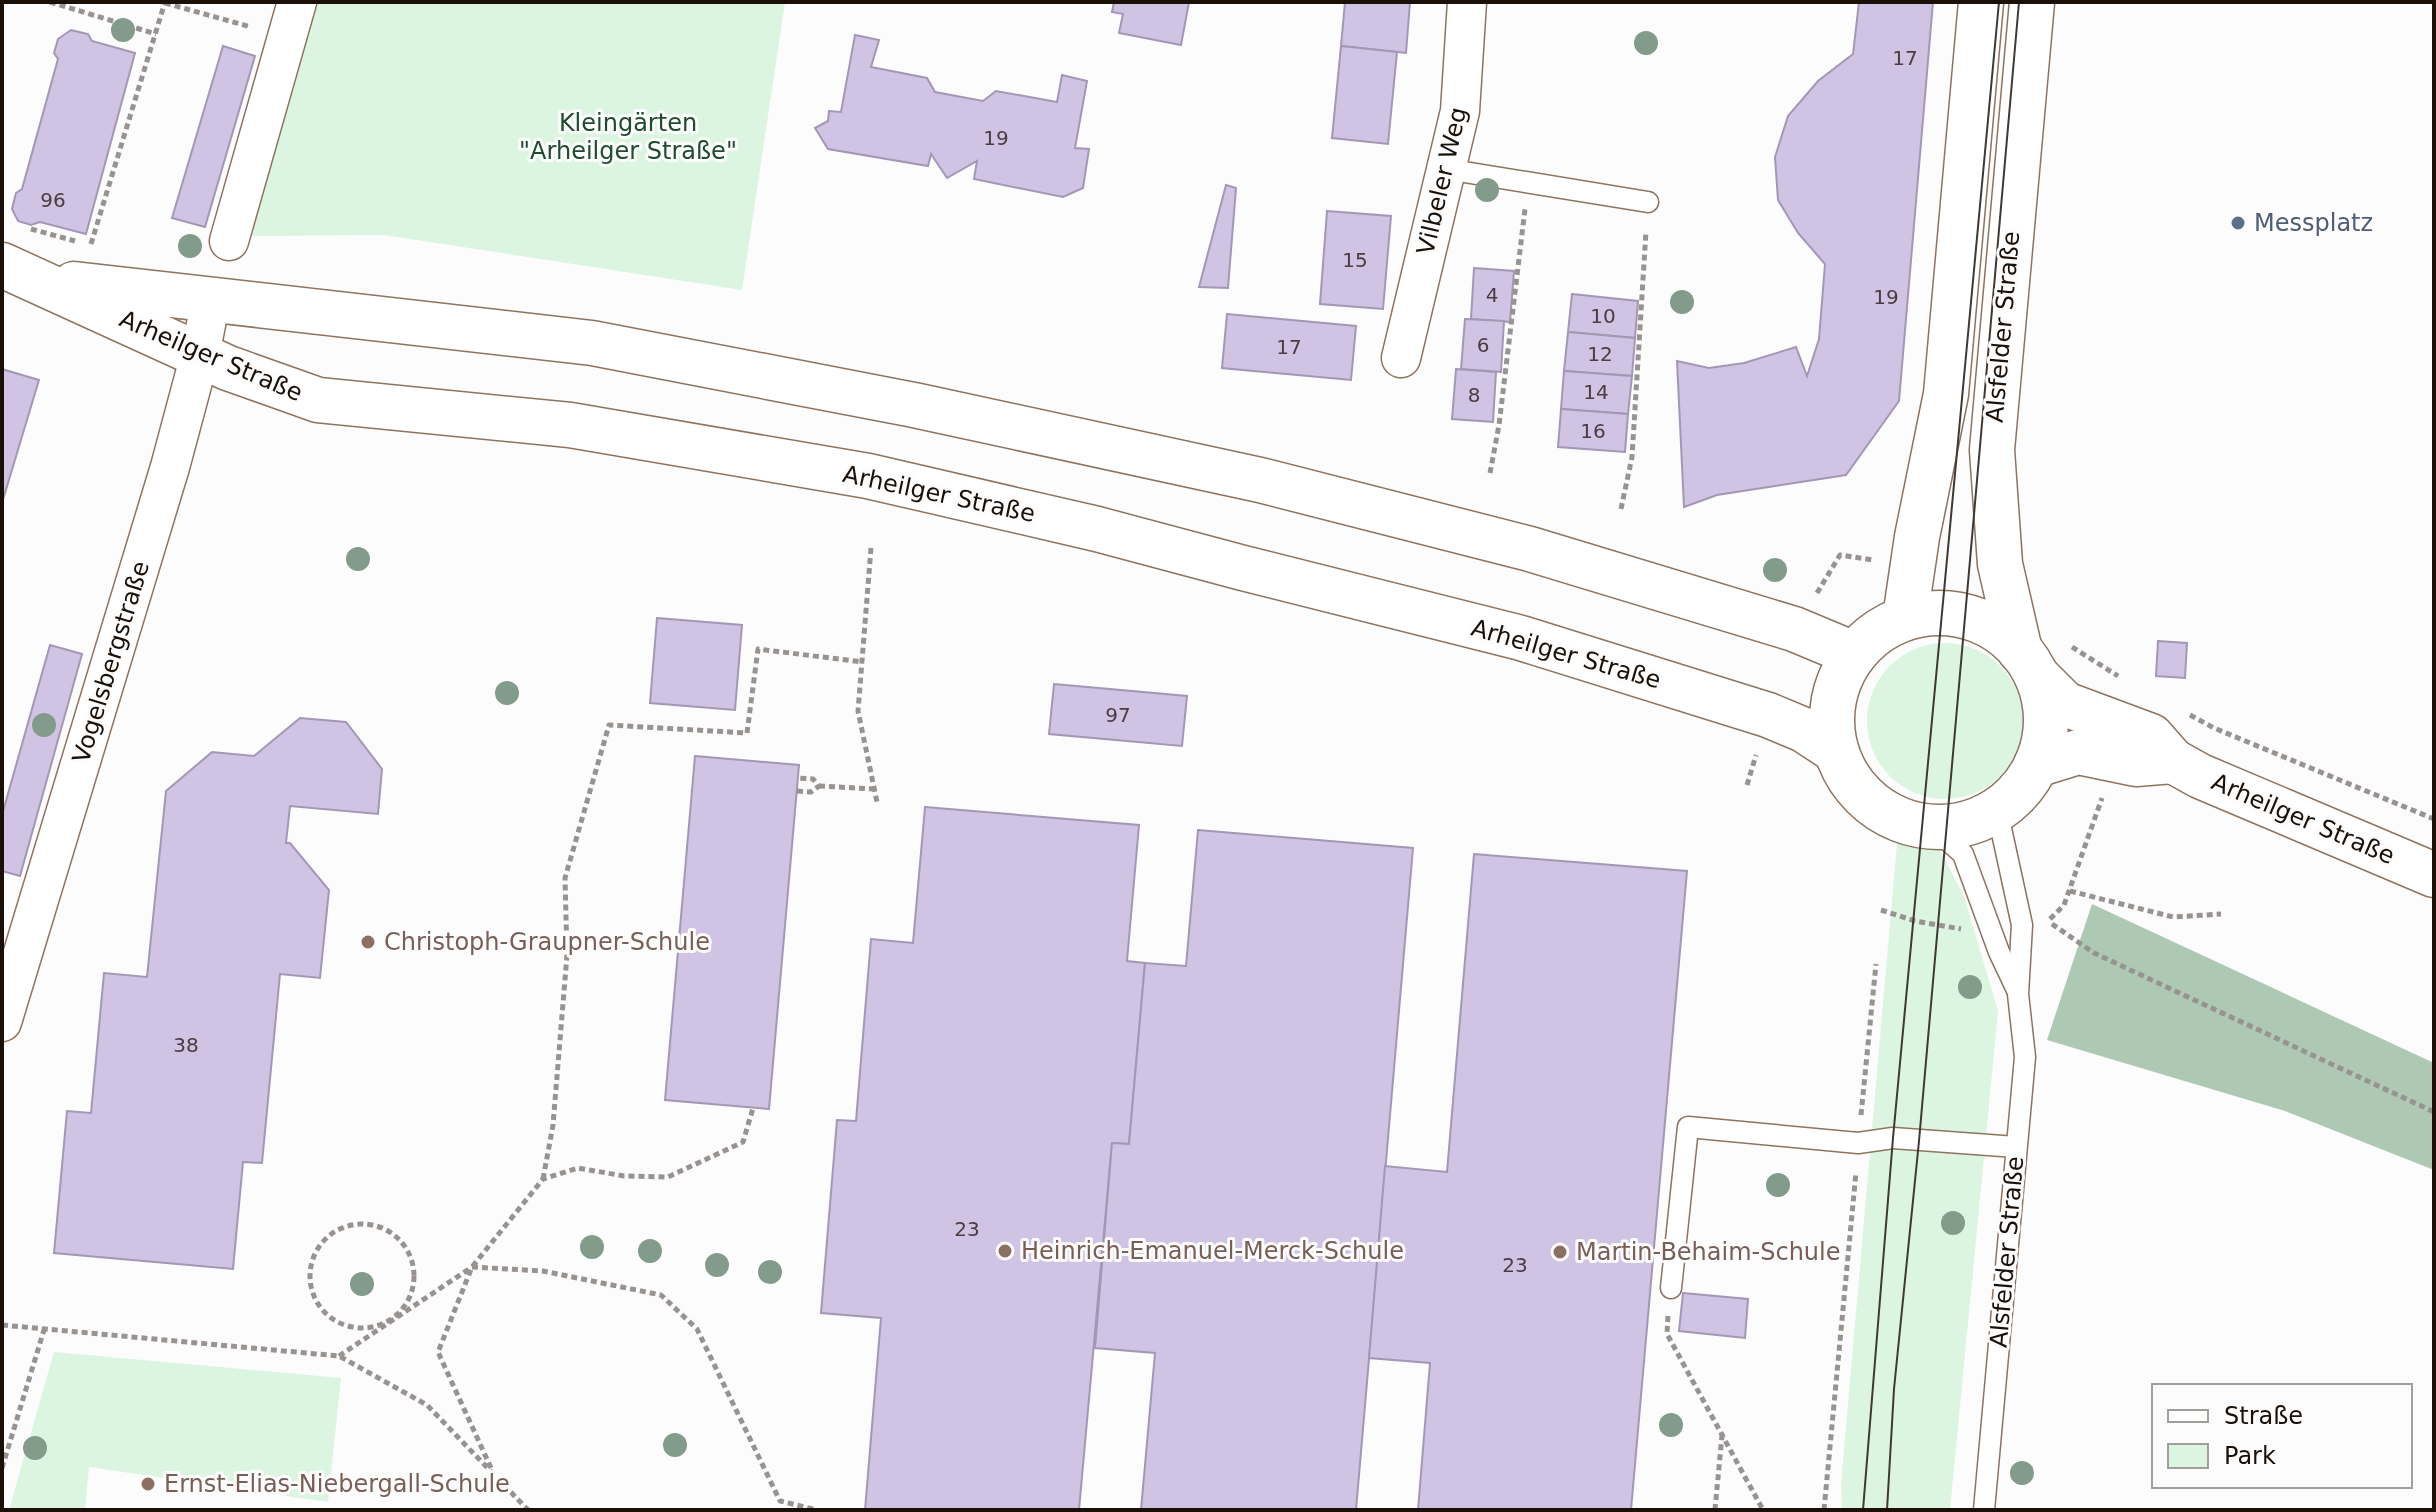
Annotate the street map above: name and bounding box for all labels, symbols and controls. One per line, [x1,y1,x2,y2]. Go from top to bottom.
house number: 17 [1892,46,1918,70]
street label: Vilbeler Weg [1411,105,1473,257]
park label: Kleingärten "Arheilger Straße" [519,109,737,165]
house number: 19 [983,126,1009,150]
house number: 96 [40,188,66,212]
place label: Messplatz [2254,209,2373,237]
marker: Messplatz [2229,214,2247,232]
street label: Alsfelder Straße [1981,230,2025,424]
house number: 15 [1342,248,1368,272]
house number: 4 [1486,283,1498,307]
house number: 19 [1873,285,1899,309]
house number: 10 [1590,304,1616,328]
street label: Arheilger Straße [115,305,307,407]
house number: 6 [1477,333,1489,357]
house number: 17 [1276,335,1302,359]
house number: 12 [1587,342,1613,366]
house number: 14 [1583,380,1609,404]
house number: 8 [1468,383,1480,407]
house number: 16 [1580,419,1606,443]
street label: Arheilger Straße [840,460,1038,528]
street label: Vogelsbergstraße [67,558,155,766]
street label: Arheilger Straße [1468,614,1664,694]
house number: 97 [1105,703,1131,727]
street label: Arheilger Straße [2207,768,2399,870]
place label: Christoph-Graupner-Schule [384,928,710,956]
marker: Christoph-Graupner-Schule [359,933,377,951]
house number: 38 [173,1033,199,1057]
street label: Alsfelder Straße [1985,1155,2029,1349]
house number: 23 [954,1217,980,1241]
place label: Heinrich-Emanuel-Merck-Schule [1021,1237,1404,1265]
place label: Martin-Behaim-Schule [1576,1238,1841,1266]
marker: Heinrich-Emanuel-Merck-Schule [996,1242,1014,1260]
marker: Martin-Behaim-Schule [1551,1243,1569,1261]
house number: 23 [1502,1253,1528,1277]
legend [2152,1384,2412,1488]
text: Straße [2224,1402,2303,1430]
text: Park [2224,1442,2276,1470]
place label: Ernst-Elias-Niebergall-Schule [164,1470,510,1498]
marker: Ernst-Elias-Niebergall-Schule [139,1475,157,1493]

